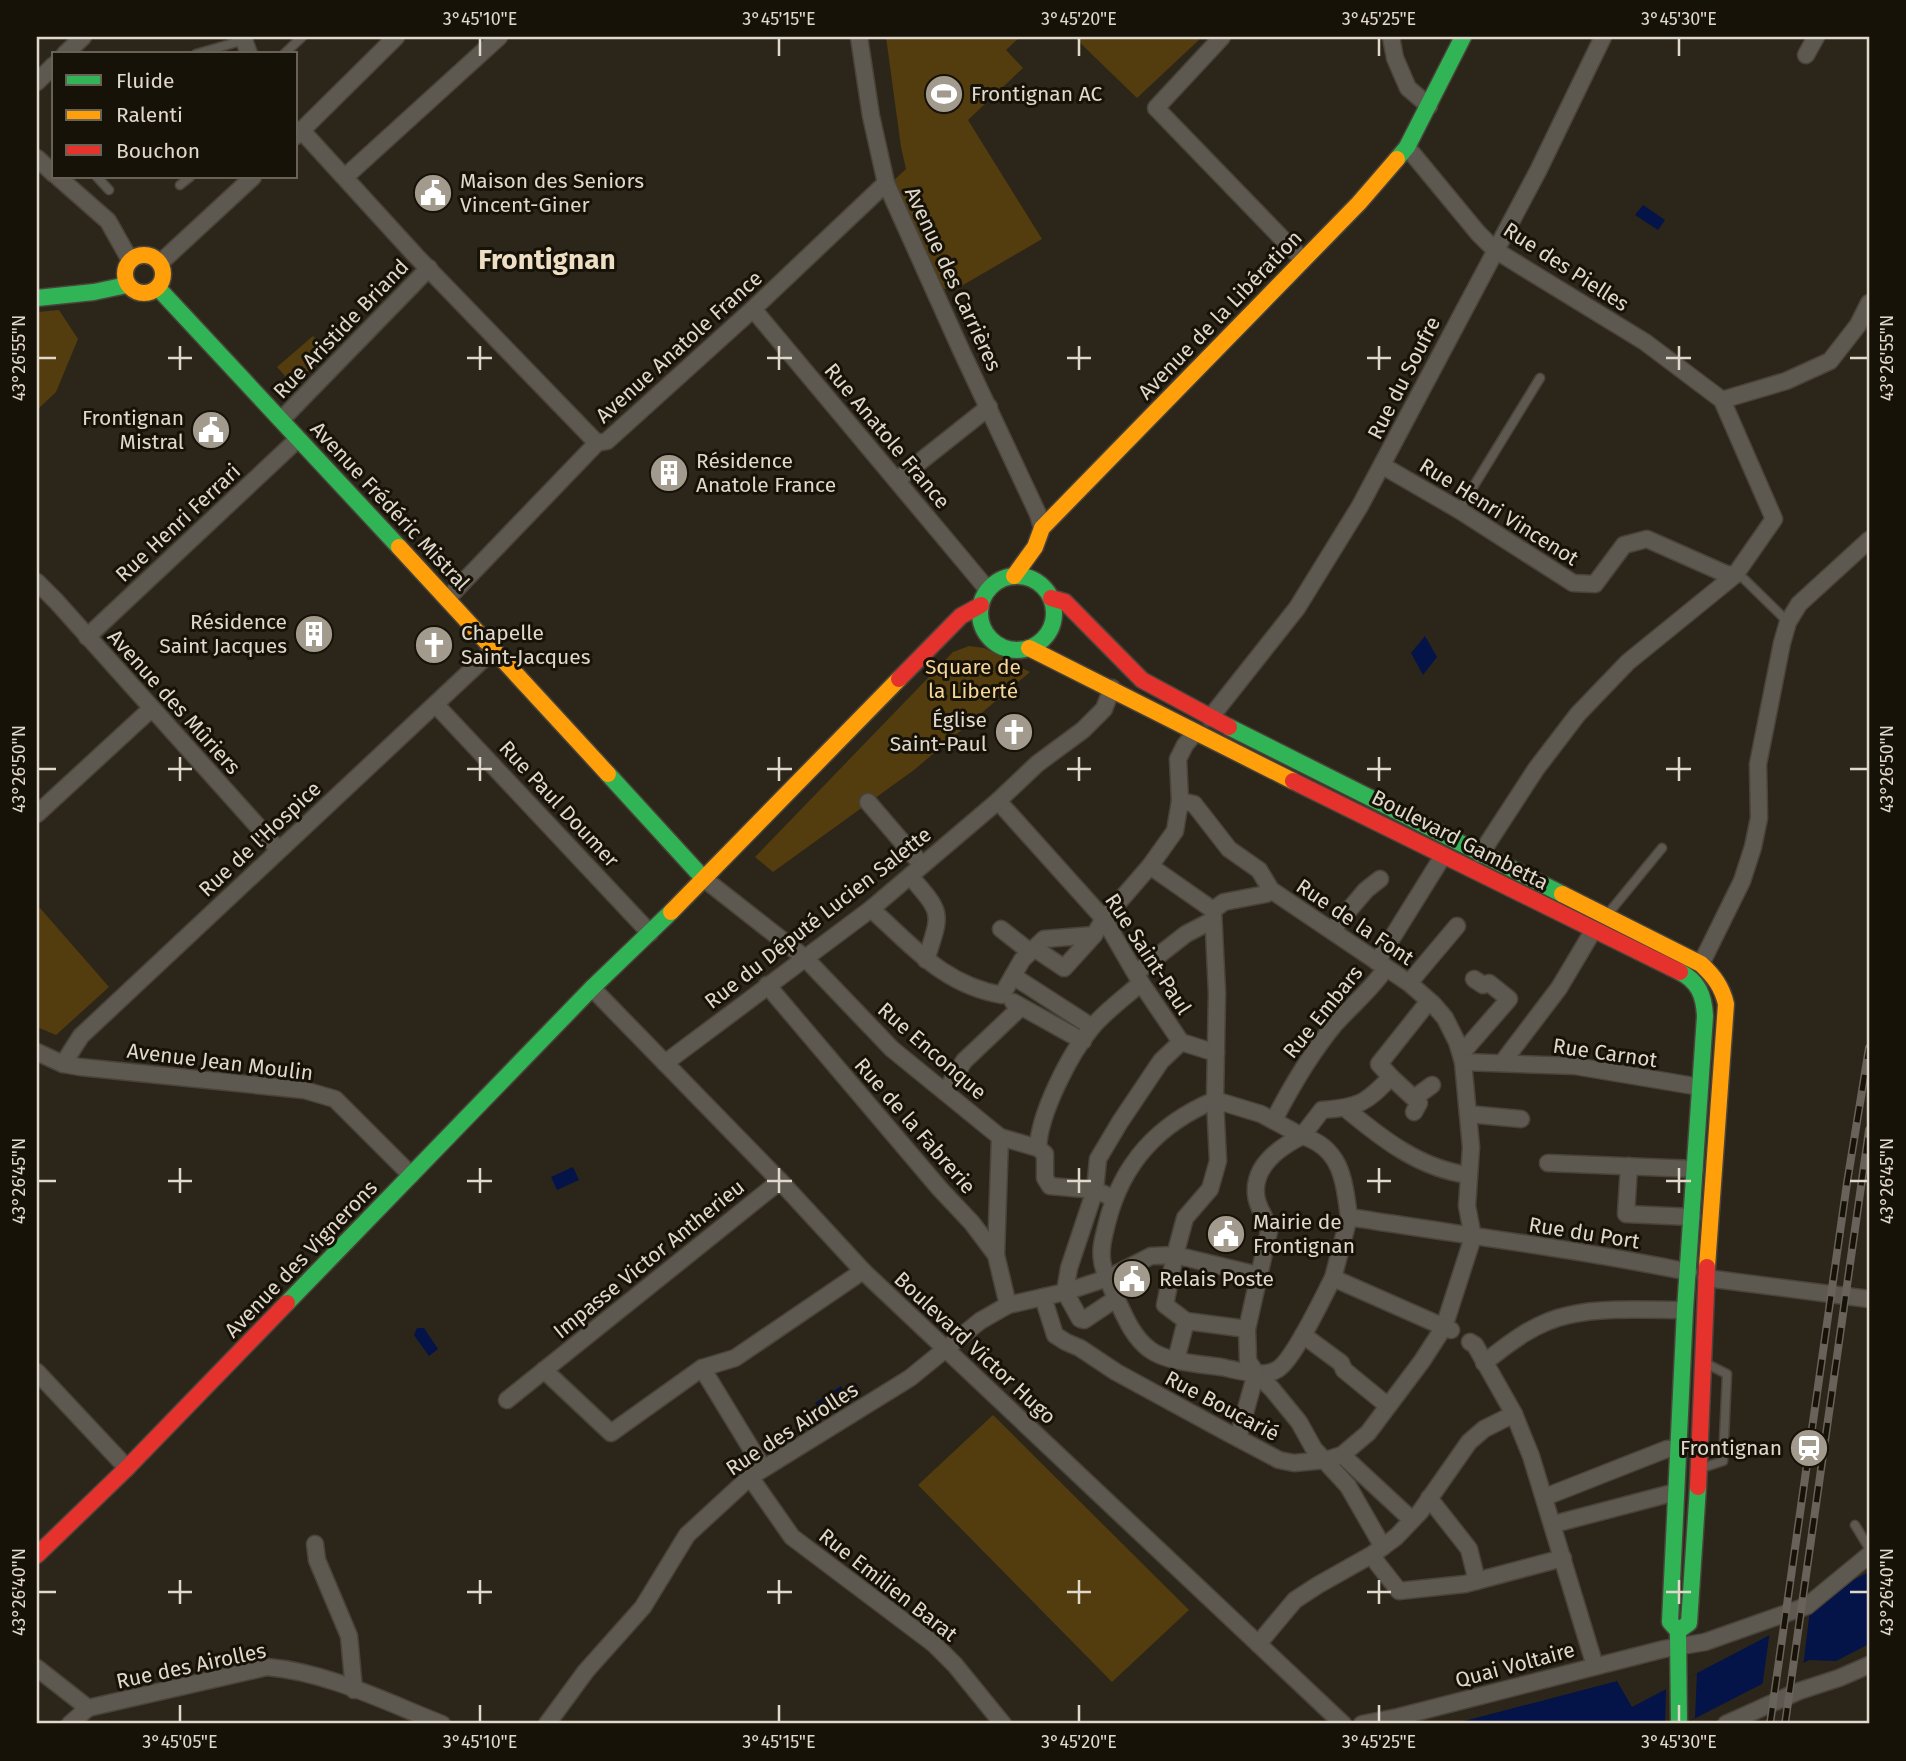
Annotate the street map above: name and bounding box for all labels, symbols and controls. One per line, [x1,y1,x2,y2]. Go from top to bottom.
text: 3°45'10"E [443,8,517,30]
text: 3°45'15"E [742,8,816,30]
text: 3°45'20"E [1041,8,1117,30]
text: 3°45'25"E [1342,8,1416,30]
text: 3°45'30"E [1641,8,1717,30]
legend [52,52,298,178]
text: Fluide [116,68,174,94]
sports icon: Frontignan AC [923,73,965,115]
place label: Frontignan AC [971,81,1102,107]
text: Ralenti [116,102,183,128]
text: Bouchon [116,138,200,164]
place label: Maison des Seniors Vincent-Giner [460,168,644,218]
public building icon: Maison des Seniors Vincent-Giner [412,172,454,214]
street label: Avenue des Carrières [899,183,1007,375]
street label: Rue des Pielles [1498,217,1634,317]
street label: Avenue de la Libération [1132,225,1308,405]
district label: Frontignan [478,243,616,276]
street label: Rue Aristide Briand [268,254,414,404]
street label: Avenue Anatole France [590,265,768,429]
street label: Rue du Soufre [1362,312,1446,444]
text: 43°26'55"N [8,315,30,401]
text: 43°26'55"N [1876,315,1898,401]
street label: Rue Anatole France [819,358,955,514]
place label: Frontignan Mistral [82,405,184,455]
public building icon: Frontignan Mistral [190,409,232,451]
street label: Avenue Frédéric Mistral [305,416,475,596]
place label: Résidence Anatole France [696,448,836,498]
building icon: Résidence Anatole France [648,452,690,494]
street label: Rue Henri Vincenot [1415,453,1584,572]
street label: Rue Henri Ferrari [110,458,246,588]
place label: Résidence Saint Jacques [159,609,287,659]
building icon: Résidence Saint Jacques [293,613,335,655]
place label: Chapelle Saint-Jacques [461,620,591,670]
street label: Avenue des Mûriers [102,624,246,780]
church icon: Chapelle Saint-Jacques [413,624,455,666]
park label: Square de la Liberté [925,654,1021,704]
place label: Église Saint-Paul [890,707,987,757]
church icon: Église Saint-Paul [993,711,1035,753]
text: 43°26'50"N [8,725,30,813]
text: 43°26'50"N [1876,725,1898,813]
street label: Rue Paul Doumer [494,735,624,873]
street label: Rue de l'Hospice [193,776,327,902]
street label: Boulevard Gambetta [1367,784,1553,896]
street label: Rue du Député Lucien Salette [700,821,936,1015]
street label: Rue de la Font [1291,873,1419,971]
street label: Rue Saint-Paul [1099,889,1197,1019]
street label: Rue Embars [1278,960,1369,1064]
street label: Rue Enconque [872,997,992,1105]
street label: Rue Carnot [1551,1033,1659,1073]
street label: Avenue Jean Moulin [125,1038,315,1086]
street label: Rue de la Fabrerie [849,1053,981,1199]
text: 43°26'45"N [8,1138,30,1224]
text: 43°26'45"N [1876,1138,1898,1224]
street label: Impasse Victor Antherieu [548,1174,750,1344]
street label: Avenue des Vignerons [219,1175,383,1343]
place label: Mairie de Frontignan [1253,1209,1355,1259]
street label: Rue du Port [1527,1211,1642,1255]
public building icon: Mairie de Frontignan [1205,1213,1247,1255]
public building icon: Relais Poste [1111,1258,1153,1300]
street label: Boulevard Victor Hugo [889,1266,1061,1430]
place label: Relais Poste [1159,1266,1274,1292]
street label: Rue Boucarié [1160,1365,1284,1447]
street label: Rue des Airolles [721,1376,863,1481]
station icon: Frontignan [1788,1427,1830,1469]
place label: Frontignan [1680,1435,1782,1461]
street label: Rue Emilien Barat [813,1523,963,1647]
text: 43°26'40"N [8,1548,30,1636]
text: 43°26'40"N [1876,1548,1898,1636]
street label: Rue des Airolles [114,1637,268,1695]
street label: Quai Voltaire [1452,1637,1578,1693]
text: 3°45'05"E [142,1731,218,1753]
text: 3°45'10"E [443,1731,517,1753]
text: 3°45'15"E [742,1731,816,1753]
text: 3°45'20"E [1041,1731,1117,1753]
text: 3°45'25"E [1342,1731,1416,1753]
text: 3°45'30"E [1641,1731,1717,1753]

